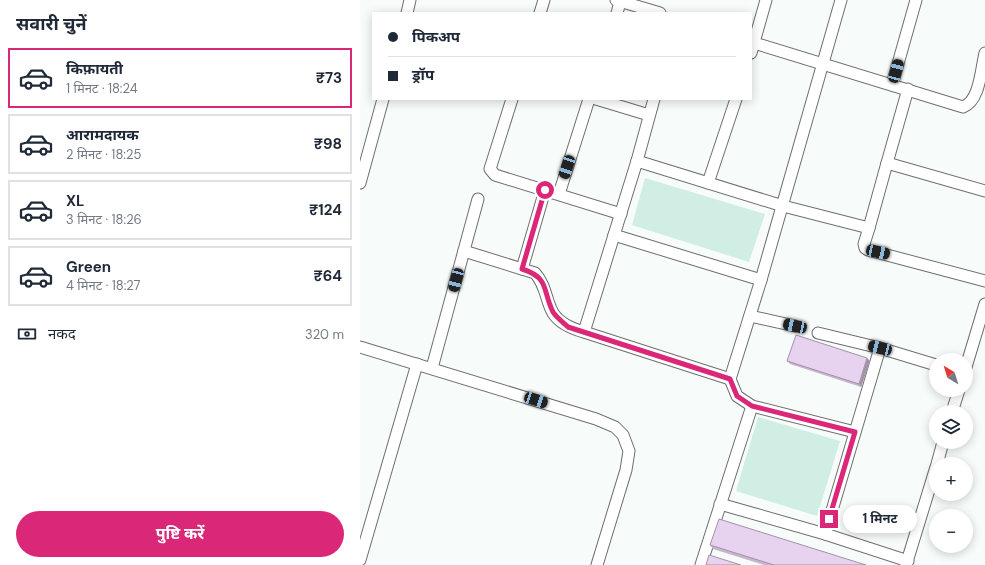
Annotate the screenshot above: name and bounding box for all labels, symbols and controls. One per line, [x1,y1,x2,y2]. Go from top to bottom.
text: सवारी चुनें [16,12,86,36]
text: पिकअप [412,27,460,47]
car [887,58,905,84]
text: किफ़ायती [66,59,123,79]
icon: car [18,60,54,96]
text: ड्रॉप [412,65,434,85]
text: ₹73 [316,68,342,88]
text: 1 मिनट · 18:24 [66,80,138,97]
text: आरामदायक [66,125,139,145]
icon: car [18,126,54,162]
text: ₹98 [314,134,342,154]
text: 2 मिनट · 18:25 [66,146,141,163]
car [558,154,576,180]
route start [536,181,554,199]
text: XL [66,191,84,211]
icon: car [18,192,54,228]
text: ₹124 [309,200,342,220]
text: 3 मिनट · 18:26 [66,211,142,228]
car [865,244,891,260]
text: Green [66,257,111,277]
icon: car [18,258,54,294]
text: ₹64 [314,266,342,286]
car [447,267,465,293]
text: 4 मिनट · 18:27 [66,277,141,294]
car [782,318,808,334]
icon: cash [16,323,38,345]
text: नकद [48,324,76,344]
text: 320 m [305,326,344,343]
car [867,339,893,357]
north arrow [929,353,973,397]
map controls [929,353,973,553]
car [523,391,549,409]
button: layers [929,405,973,449]
button: + [929,457,973,501]
callout: 1 मिनट [843,505,917,533]
button: − [929,509,973,553]
route end [820,510,838,528]
text: 1 मिनट [862,510,898,527]
button: पुष्टि करें [16,511,344,557]

